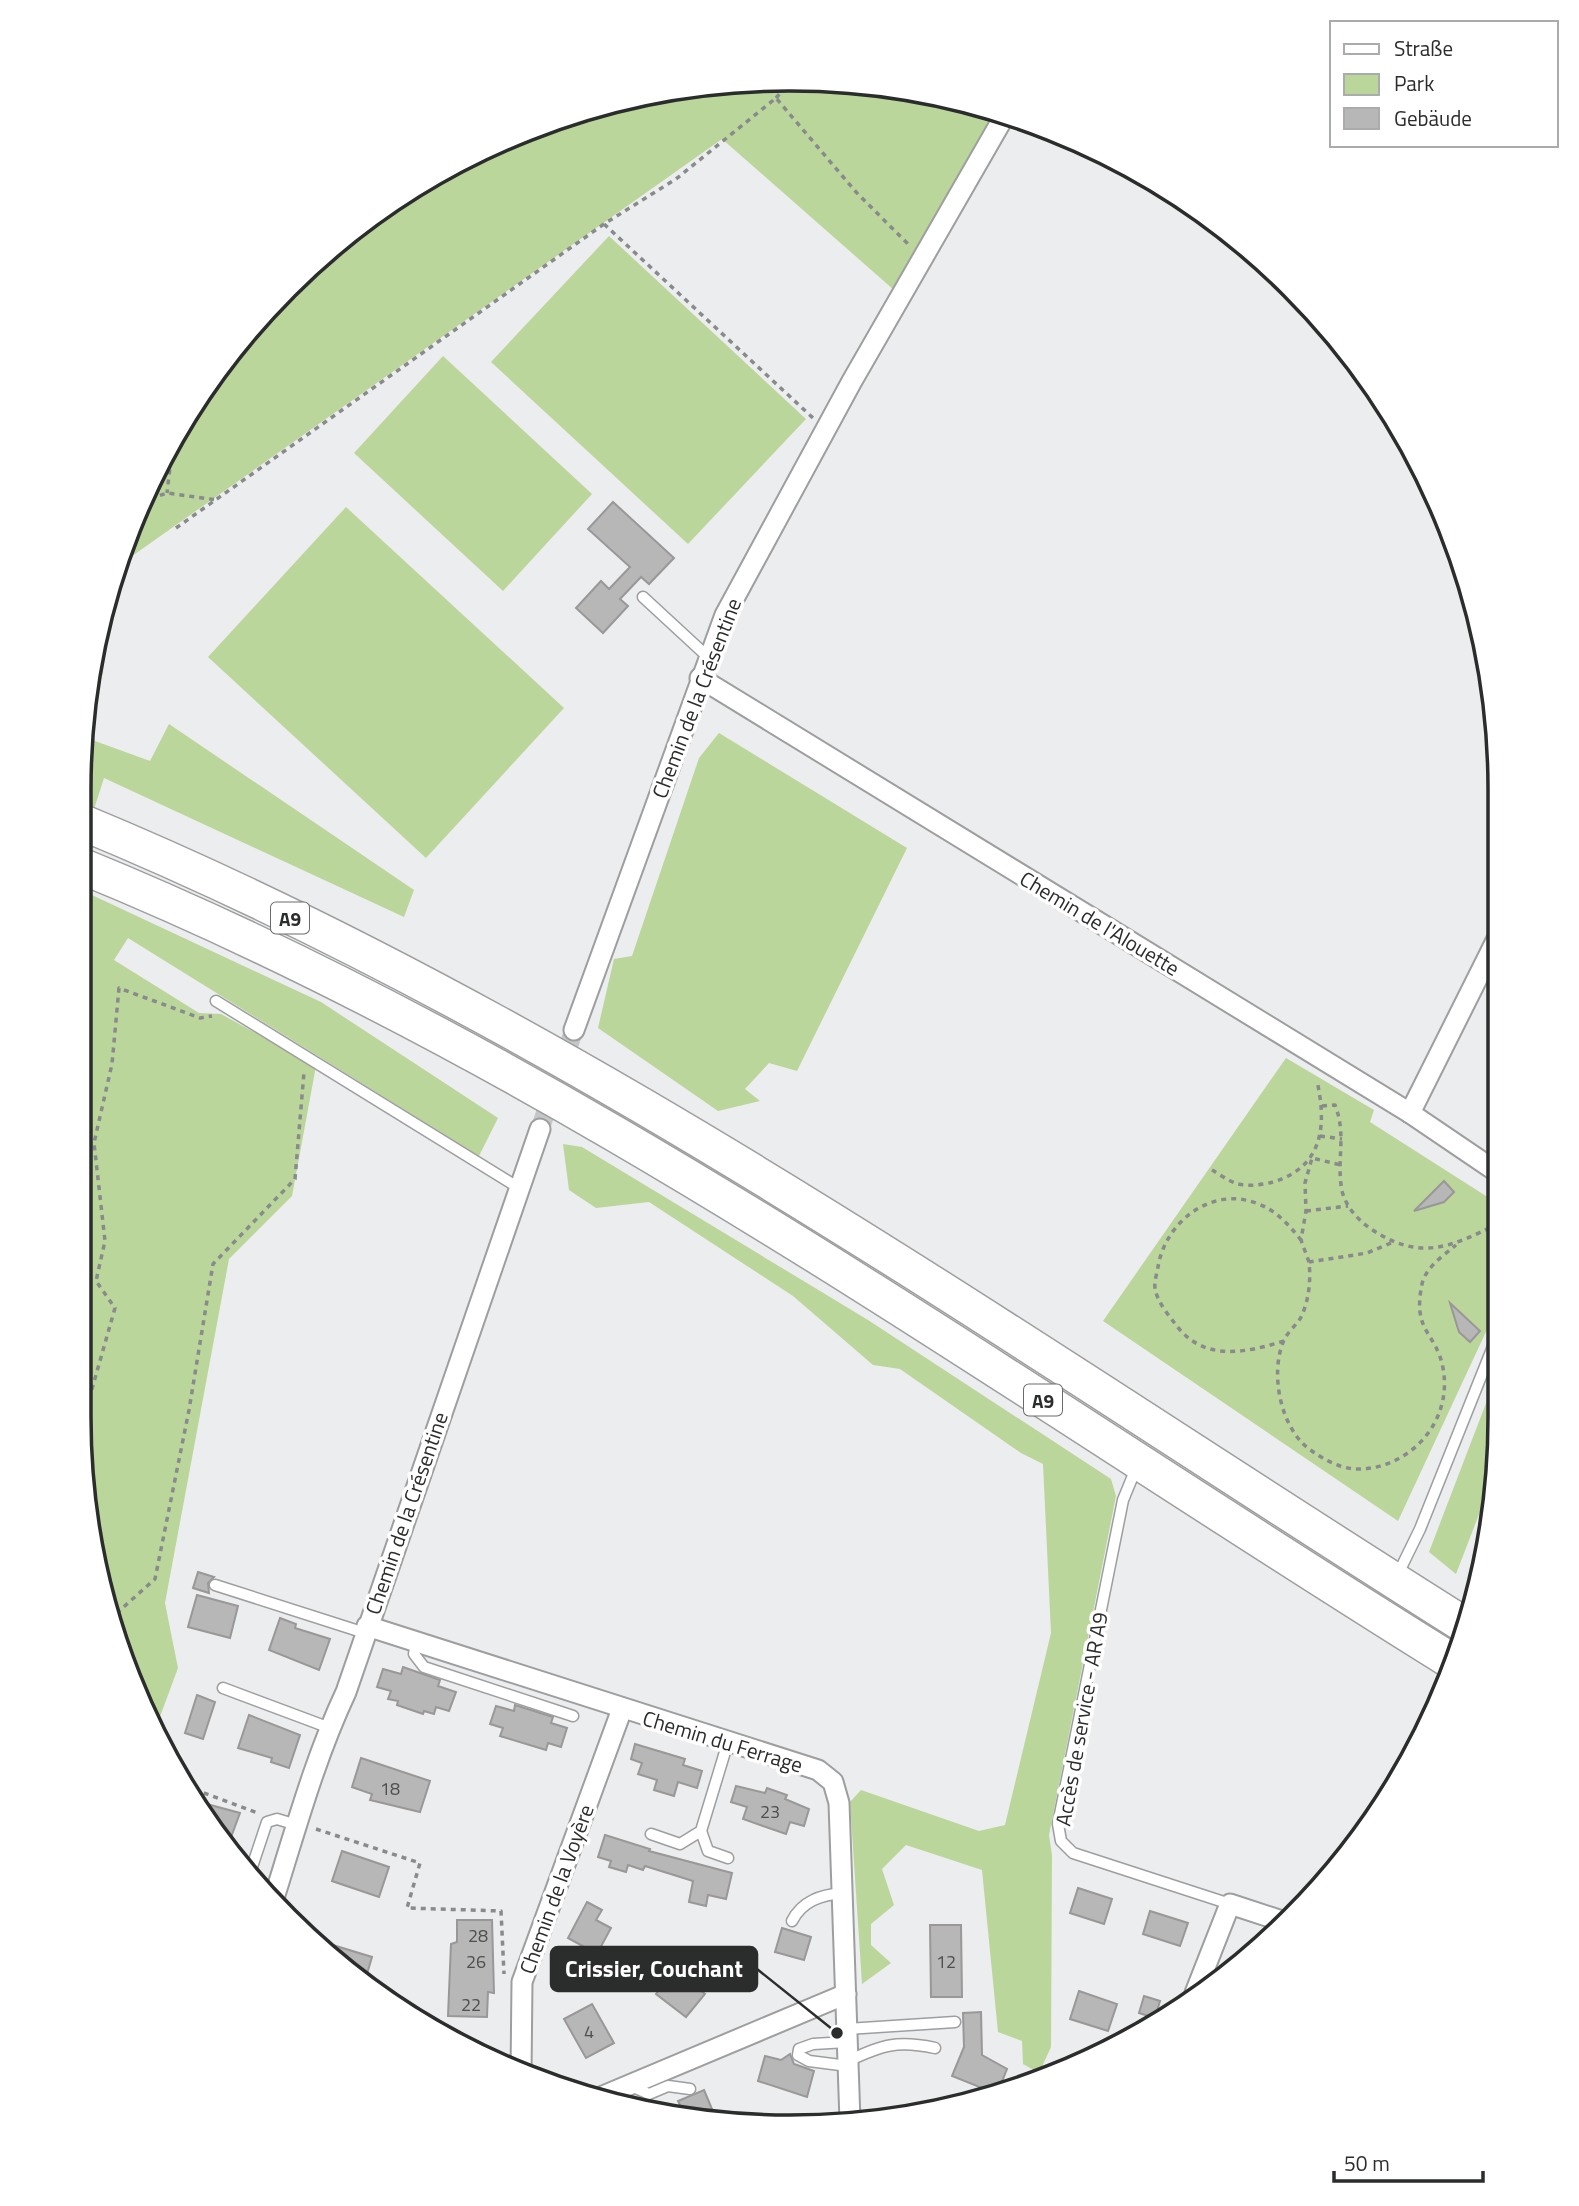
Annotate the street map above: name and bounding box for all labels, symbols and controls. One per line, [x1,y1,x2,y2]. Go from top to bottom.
legend [1330,21,1558,147]
text: Straße [1394,32,1453,64]
text: Park [1394,67,1434,99]
text: Gebäude [1394,102,1472,134]
street label: Chemin de la Crésentine [643,593,749,803]
street label: Chemin de l'Alouette [1014,863,1186,983]
road number: A9 [271,902,309,934]
road number: A9 [1024,1384,1062,1416]
street label: Chemin de la Crésentine [356,1408,456,1618]
street label: Accès de service - AR A9 [1046,1610,1116,1828]
street label: Chemin du Ferrage [639,1701,807,1781]
house number: 18 [380,1775,400,1802]
house number: 23 [760,1798,780,1825]
street label: Chemin de la Voyère [510,1800,602,1978]
house number: 28 [468,1922,488,1949]
callout: Crissier, Couchant [551,1947,757,1991]
house number: 26 [466,1948,486,1975]
house number: 12 [936,1948,956,1975]
text: Crissier, Couchant [565,1951,743,1986]
house number: 22 [461,1991,481,2018]
house number: 4 [584,2018,594,2045]
scale bar [1334,2140,1483,2184]
text: 50 m [1344,2147,1390,2179]

